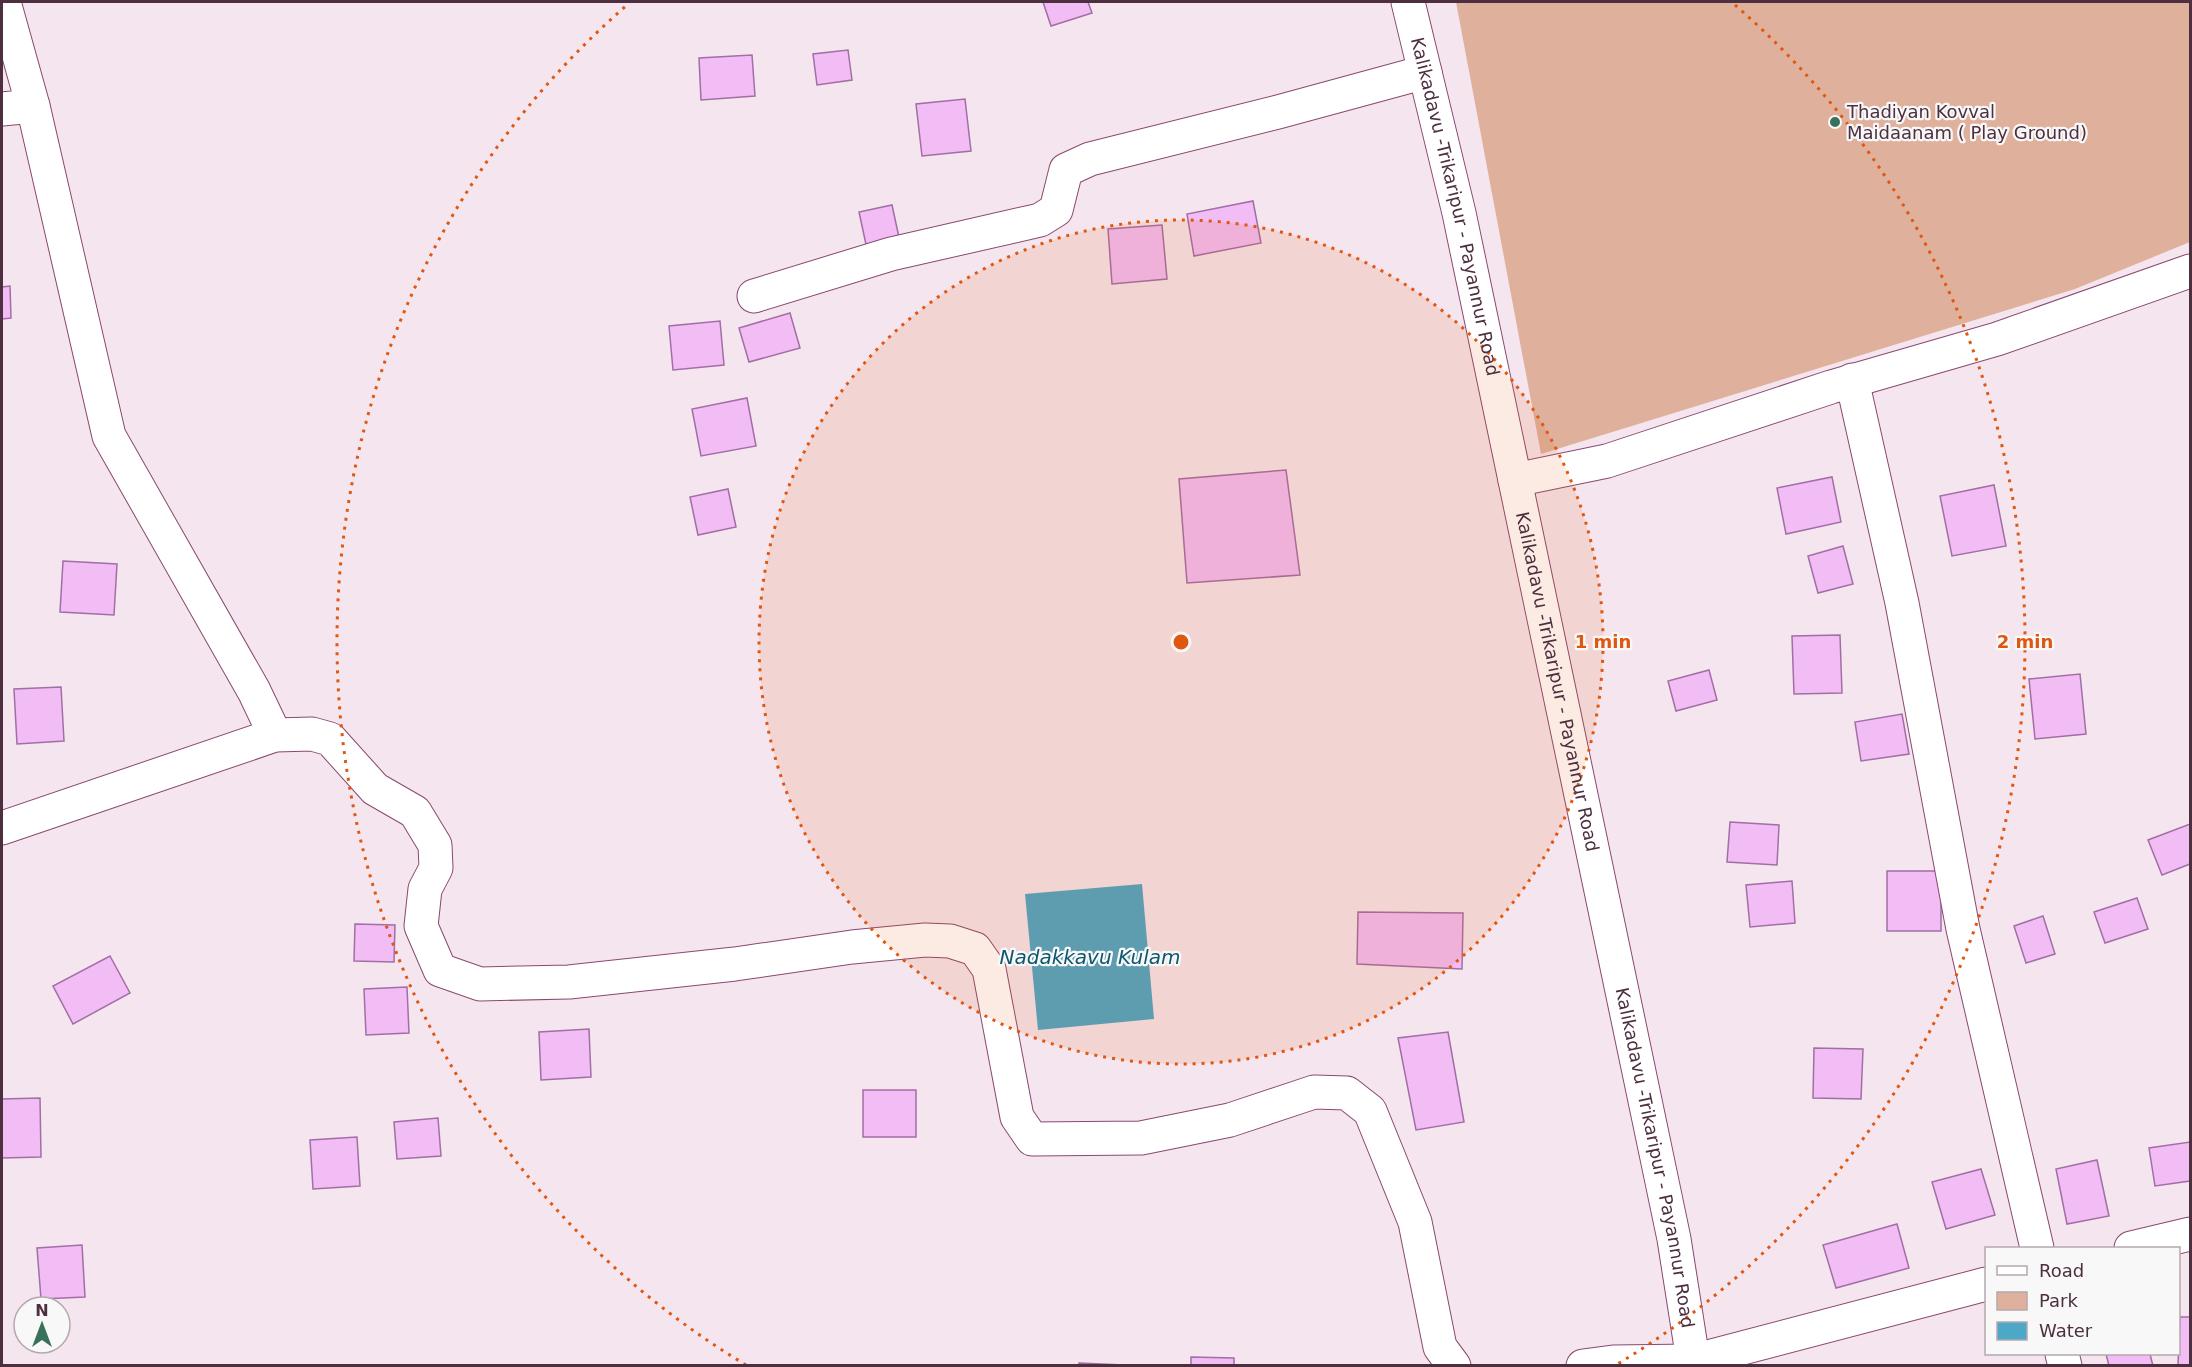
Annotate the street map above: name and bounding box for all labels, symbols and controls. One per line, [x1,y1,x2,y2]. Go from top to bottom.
street label: Kalikadavu -Trikaripur - Payannur Road [1407,35,1504,378]
place label: Thadiyan Kovval Maidaanam ( Play Ground) [1846,101,2087,143]
marker: Thadiyan Kovval Maidaanam ( Play Ground) [1828,115,1842,129]
street label: Kalikadavu -Trikaripur - Payannur Road [1512,510,1604,853]
text: 1 min [1575,631,1631,652]
text: 2 min [1997,631,2053,652]
centre of rings [1171,632,1191,652]
water label: Nadakkavu Kulam [999,945,1181,969]
street label: Kalikadavu -Trikaripur - Payannur Road [1612,985,1699,1329]
legend [1985,1247,2180,1355]
text: Road [2039,1260,2084,1281]
text: Park [2039,1290,2078,1311]
north arrow [12,1295,72,1355]
text: N [35,1301,49,1320]
text: Water [2039,1320,2093,1341]

